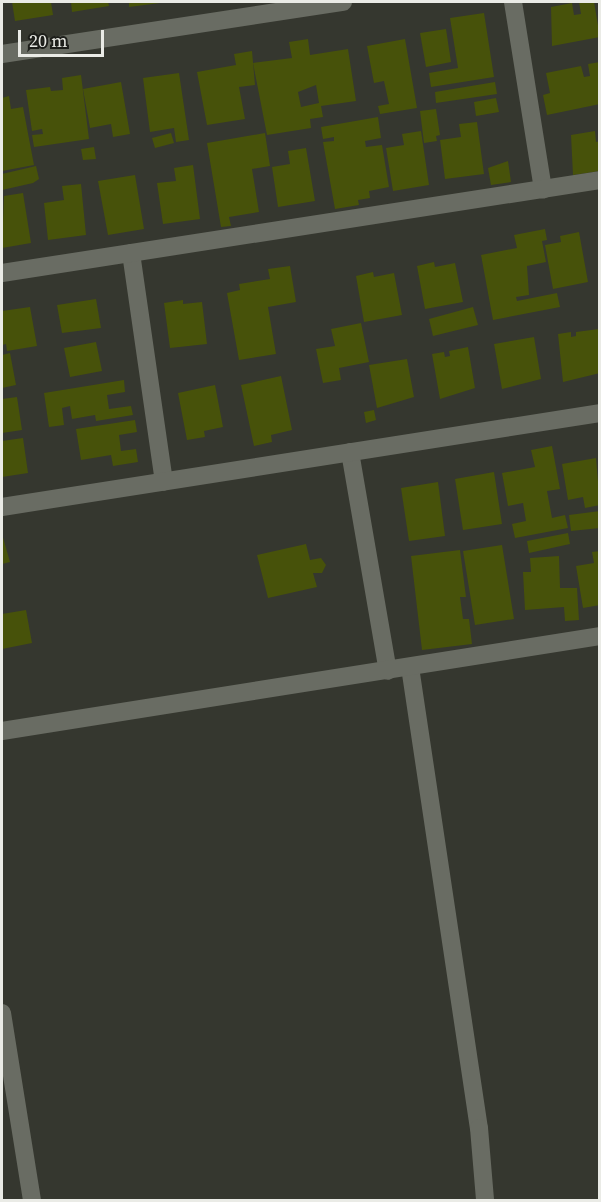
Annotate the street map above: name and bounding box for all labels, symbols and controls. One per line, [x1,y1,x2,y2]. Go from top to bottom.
scale bar [21,18,106,56]
text: 20 m [29,28,67,53]

